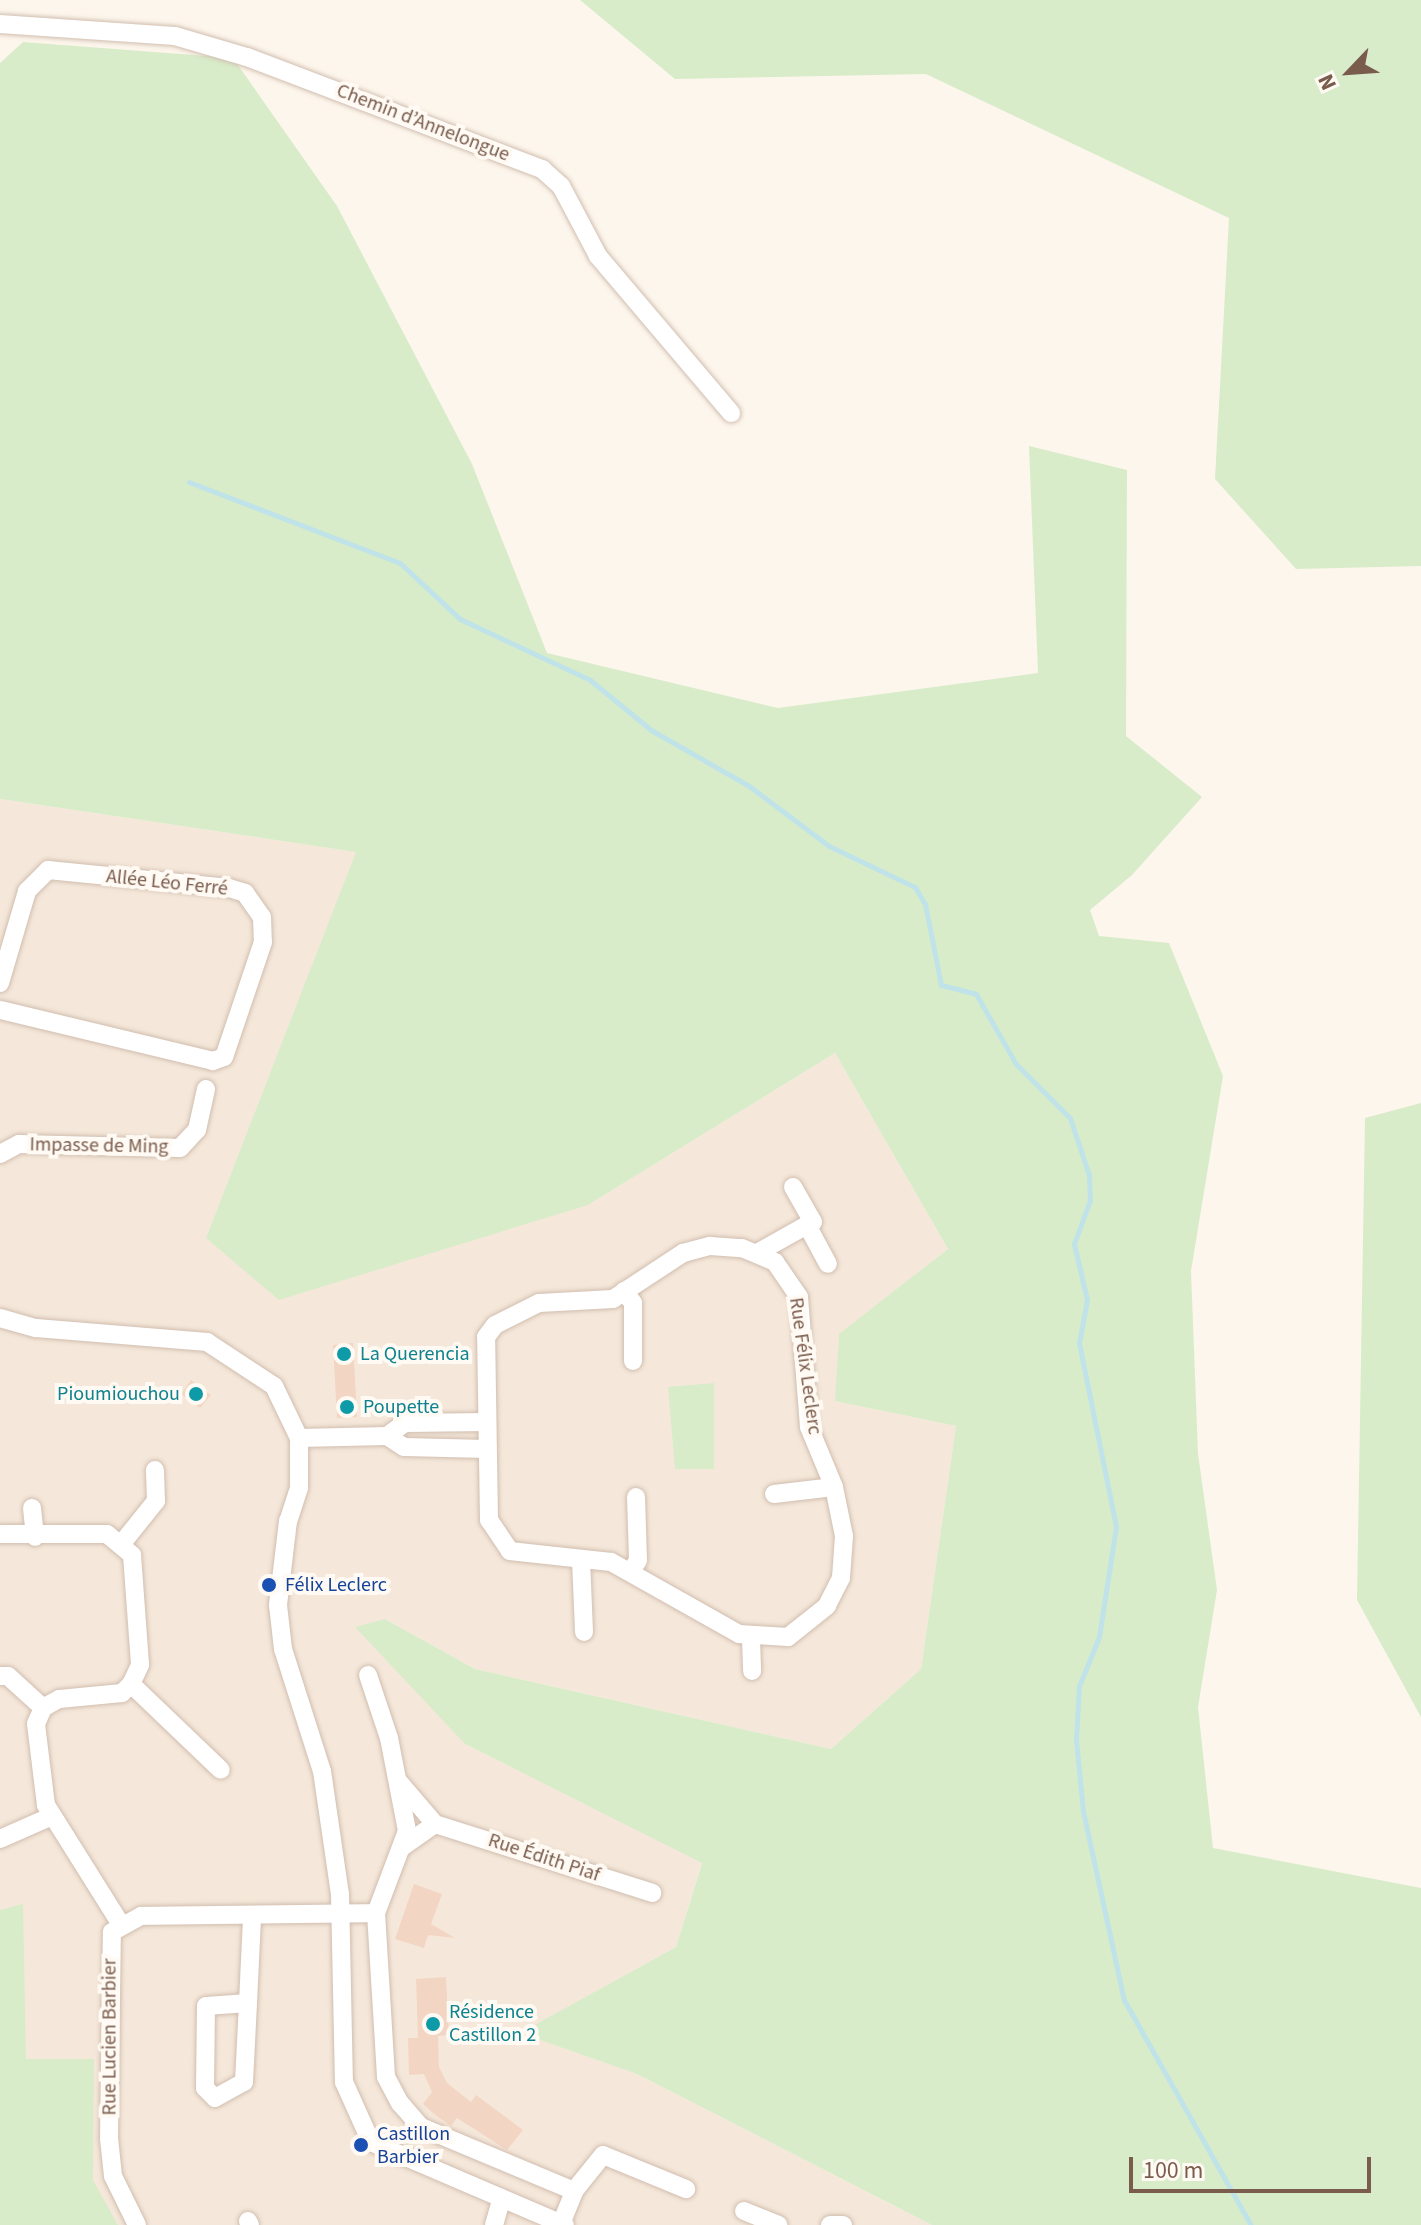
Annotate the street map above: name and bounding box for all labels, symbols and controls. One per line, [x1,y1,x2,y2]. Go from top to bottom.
north arrow [1309,32,1389,112]
text: N [1310,69,1345,96]
street label: Chemin d’Annelongue [333,79,513,167]
street label: Allée Léo Ferré [105,865,229,901]
street label: Impasse de Ming [29,1133,169,1159]
street label: Rue Félix Leclerc [784,1296,826,1436]
place label: La Querencia [360,1342,470,1366]
marker: La Querencia [335,1345,353,1363]
place label: Pioumiouchou [57,1382,180,1406]
marker: Pioumiouchou [187,1385,205,1403]
place label: Poupette [363,1395,439,1419]
marker: Poupette [338,1398,356,1416]
place label: Félix Leclerc [285,1573,387,1597]
marker: Félix Leclerc [260,1576,278,1594]
street label: Rue Édith Piaf [485,1829,603,1887]
street label: Rue Lucien Barbier [98,1958,122,2116]
place label: Résidence Castillon 2 [449,2000,536,2047]
marker: Résidence Castillon 2 [424,2015,442,2033]
place label: Castillon Barbier [377,2122,450,2169]
marker: Castillon Barbier [352,2136,370,2154]
scale bar [1133,2141,1375,2191]
text: 100 m [1143,2153,1203,2188]

